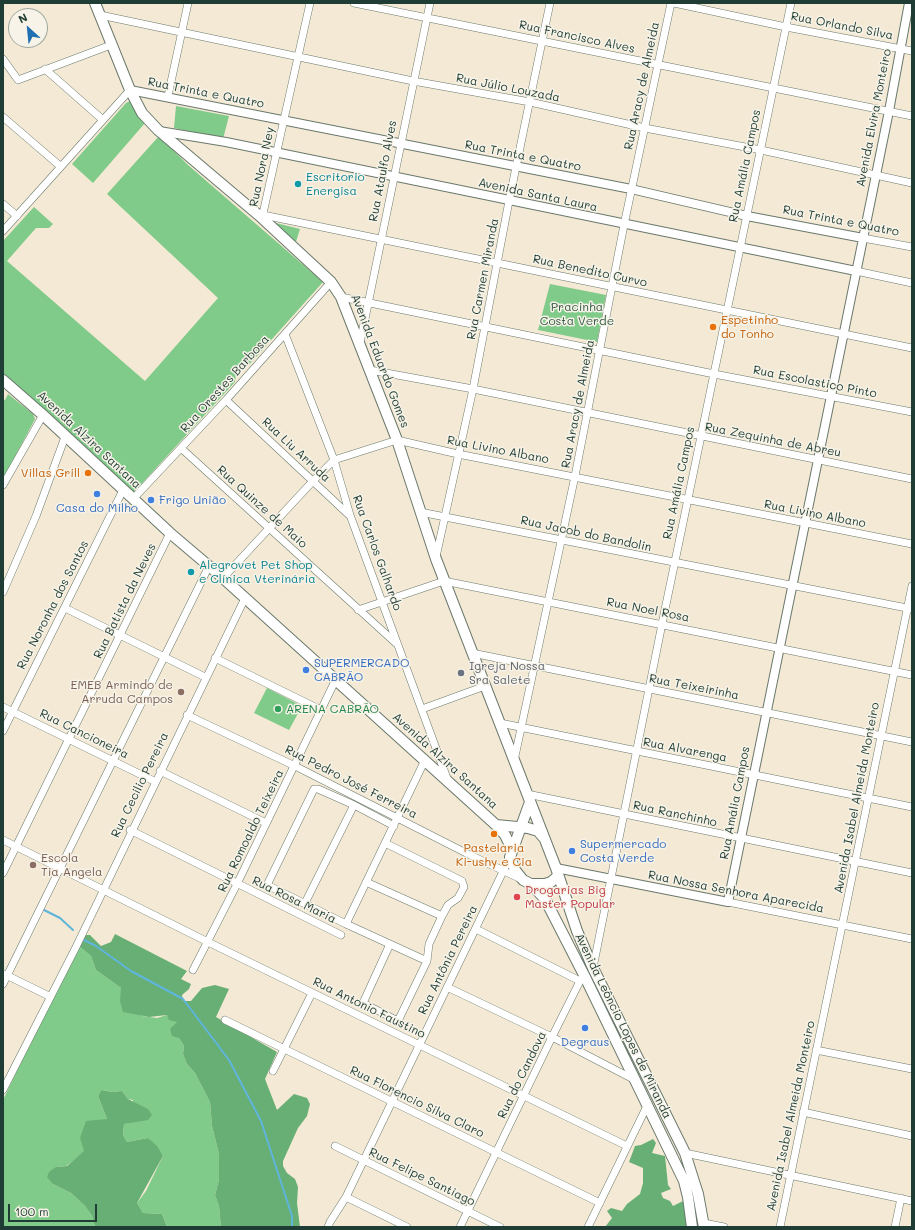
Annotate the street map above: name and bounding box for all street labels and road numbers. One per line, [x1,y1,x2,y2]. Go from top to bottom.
street label: Rua Orlando Silva [790,9,894,43]
street label: Rua Francisco Alves [518,18,636,56]
street label: Rua Aracy de Almeida [621,21,663,151]
street label: Avenida Elvira Monteiro [854,48,894,188]
street label: Rua Júlio Louzada [455,71,561,105]
street label: Rua Trinta e Quatro [147,75,265,111]
street label: Rua Amália Campos [726,108,764,224]
street label: Rua Ataulfo Alves [366,119,400,223]
street label: Rua Nora Ney [246,126,278,208]
street label: Rua Trinta e Quatro [464,138,582,174]
street label: Avenida Santa Laura [477,175,599,215]
street label: Rua Trinta e Quatro [782,203,900,239]
street label: Rua Carmen Miranda [464,217,502,341]
street label: Rua Benedito Curvo [531,252,649,290]
street label: Avenida Eduardo Gomes [348,292,412,430]
street label: Rua Orestes Barbosa [178,332,272,436]
street label: Rua Aracy de Almeida [558,339,598,469]
street label: Rua Escolastico Pinto [752,363,878,401]
street label: Avenida Alzira Santana [34,388,144,492]
street label: Rua Liu Arruda [259,415,333,485]
street label: Rua Zequinha de Abreu [704,420,842,460]
street label: Rua Amália Campos [660,425,698,541]
street label: Rua Livino Albano [446,433,550,467]
street label: Rua Quinze de Maio [214,463,310,551]
street label: Rua Carlos Galhardo [349,493,405,613]
street label: Rua Livino Albano [763,497,867,531]
street label: Rua Jacob do Bandolin [519,513,653,555]
street label: Rua Noronha dos Santos [14,538,92,672]
street label: Rua Batista da Neves [91,541,159,661]
street label: Rua Noel Rosa [605,595,691,625]
street label: Rua Teixeirinha [648,671,740,703]
street label: Avenida Isabel Almeida Monteiro [831,701,883,895]
street label: Rua Cancioneira [37,706,131,762]
street label: Avenida Alzira Santana [389,710,501,812]
street label: Rua Cecilio Pereira [108,730,172,840]
street label: Rua Alvarenga [642,735,728,765]
street label: Rua Pedro José Ferreira [282,742,420,822]
street label: Rua Amália Campos [717,745,753,861]
street label: Rua Romoaldo Teixeira [215,767,287,895]
street label: Rua Ranchinho [632,798,718,830]
street label: Rua Nossa Senhora Aparecida [647,868,825,916]
street label: Rua Rosa Maria [250,873,338,927]
street label: Rua Antônia Pereira [415,903,481,1017]
street label: Avenida Leôncio Lopes de Miranda [572,931,674,1121]
street label: Rua Antonio Faustino [310,974,428,1042]
street label: Avenida Isabel Almeida Monteiro [764,1019,818,1213]
street label: Rua do Candova [495,1029,549,1121]
street label: Rua Florencio Silva Claro [348,1063,486,1141]
street label: Rua Felipe Santiago [367,1145,477,1209]

